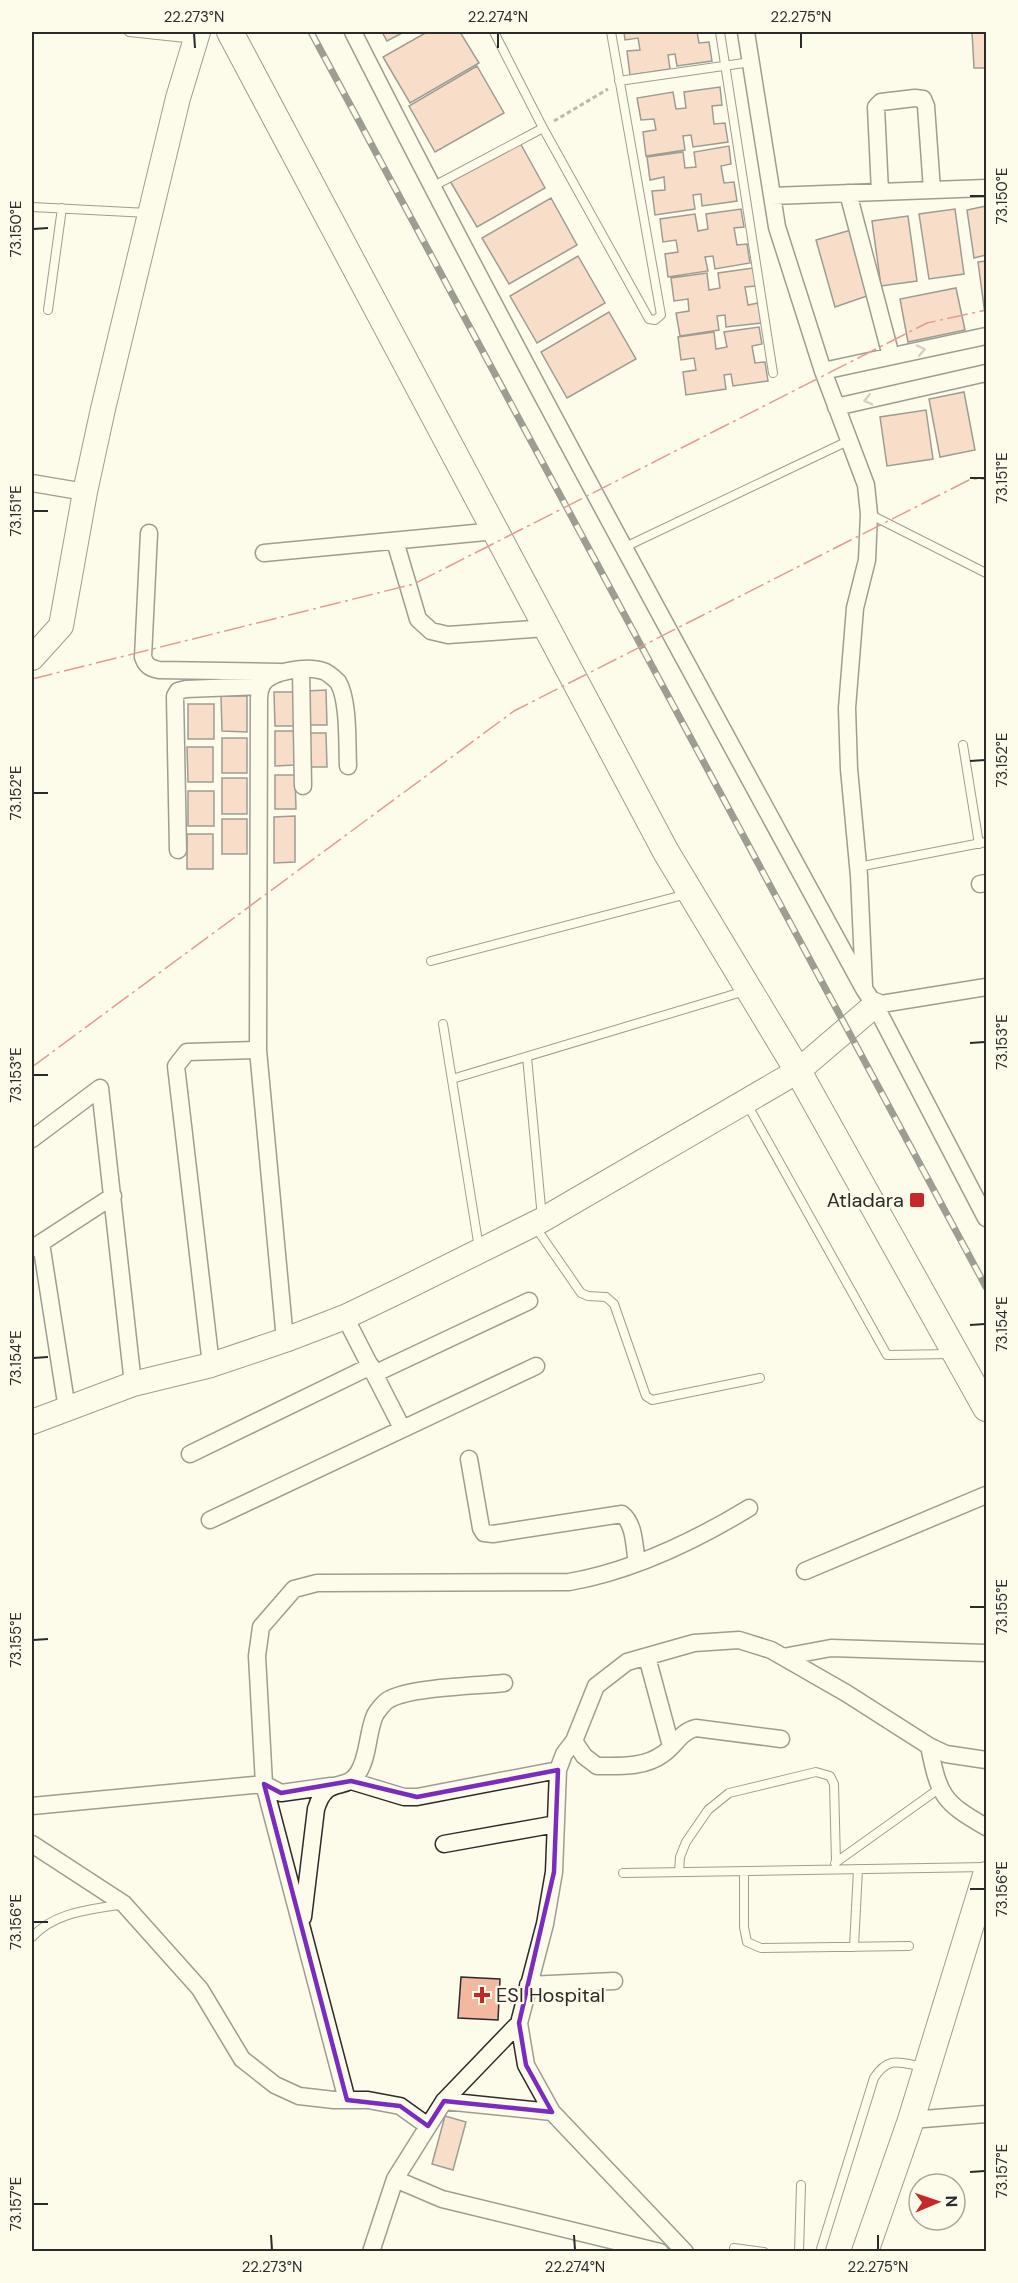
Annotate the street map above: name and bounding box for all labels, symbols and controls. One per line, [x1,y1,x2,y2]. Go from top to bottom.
text: 22.273°N [164,7,224,27]
text: 22.274°N [468,7,528,27]
text: 22.275°N [771,7,831,27]
text: 73.150°E [992,168,1012,224]
text: 73.150°E [6,201,26,257]
one-way arrow [916,344,926,357]
one-way arrow [863,393,873,406]
text: 73.151°E [992,452,1012,504]
text: 73.151°E [6,485,26,537]
text: 73.152°E [992,733,1012,787]
text: 73.152°E [6,766,26,820]
text: 73.153°E [992,1014,1012,1070]
text: 73.153°E [6,1047,26,1103]
place label: Atladara [827,1187,904,1213]
marker: Atladara [908,1191,926,1209]
text: 73.154°E [992,1296,1012,1352]
text: 73.154°E [6,1330,26,1386]
text: 73.155°E [992,1579,1012,1635]
text: 73.155°E [6,1612,26,1668]
text: 73.156°E [992,1861,1012,1917]
text: 73.156°E [6,1894,26,1950]
place label: ESI Hospital [496,1982,605,2008]
marker: ESI Hospital [473,1986,491,2004]
text: 73.157°E [992,2144,1012,2198]
north arrow [907,2172,967,2232]
text: 73.157°E [6,2177,26,2231]
text: N [941,2195,962,2208]
text: 22.273°N [242,2257,302,2277]
text: 22.274°N [545,2257,605,2277]
text: 22.275°N [848,2257,908,2277]

